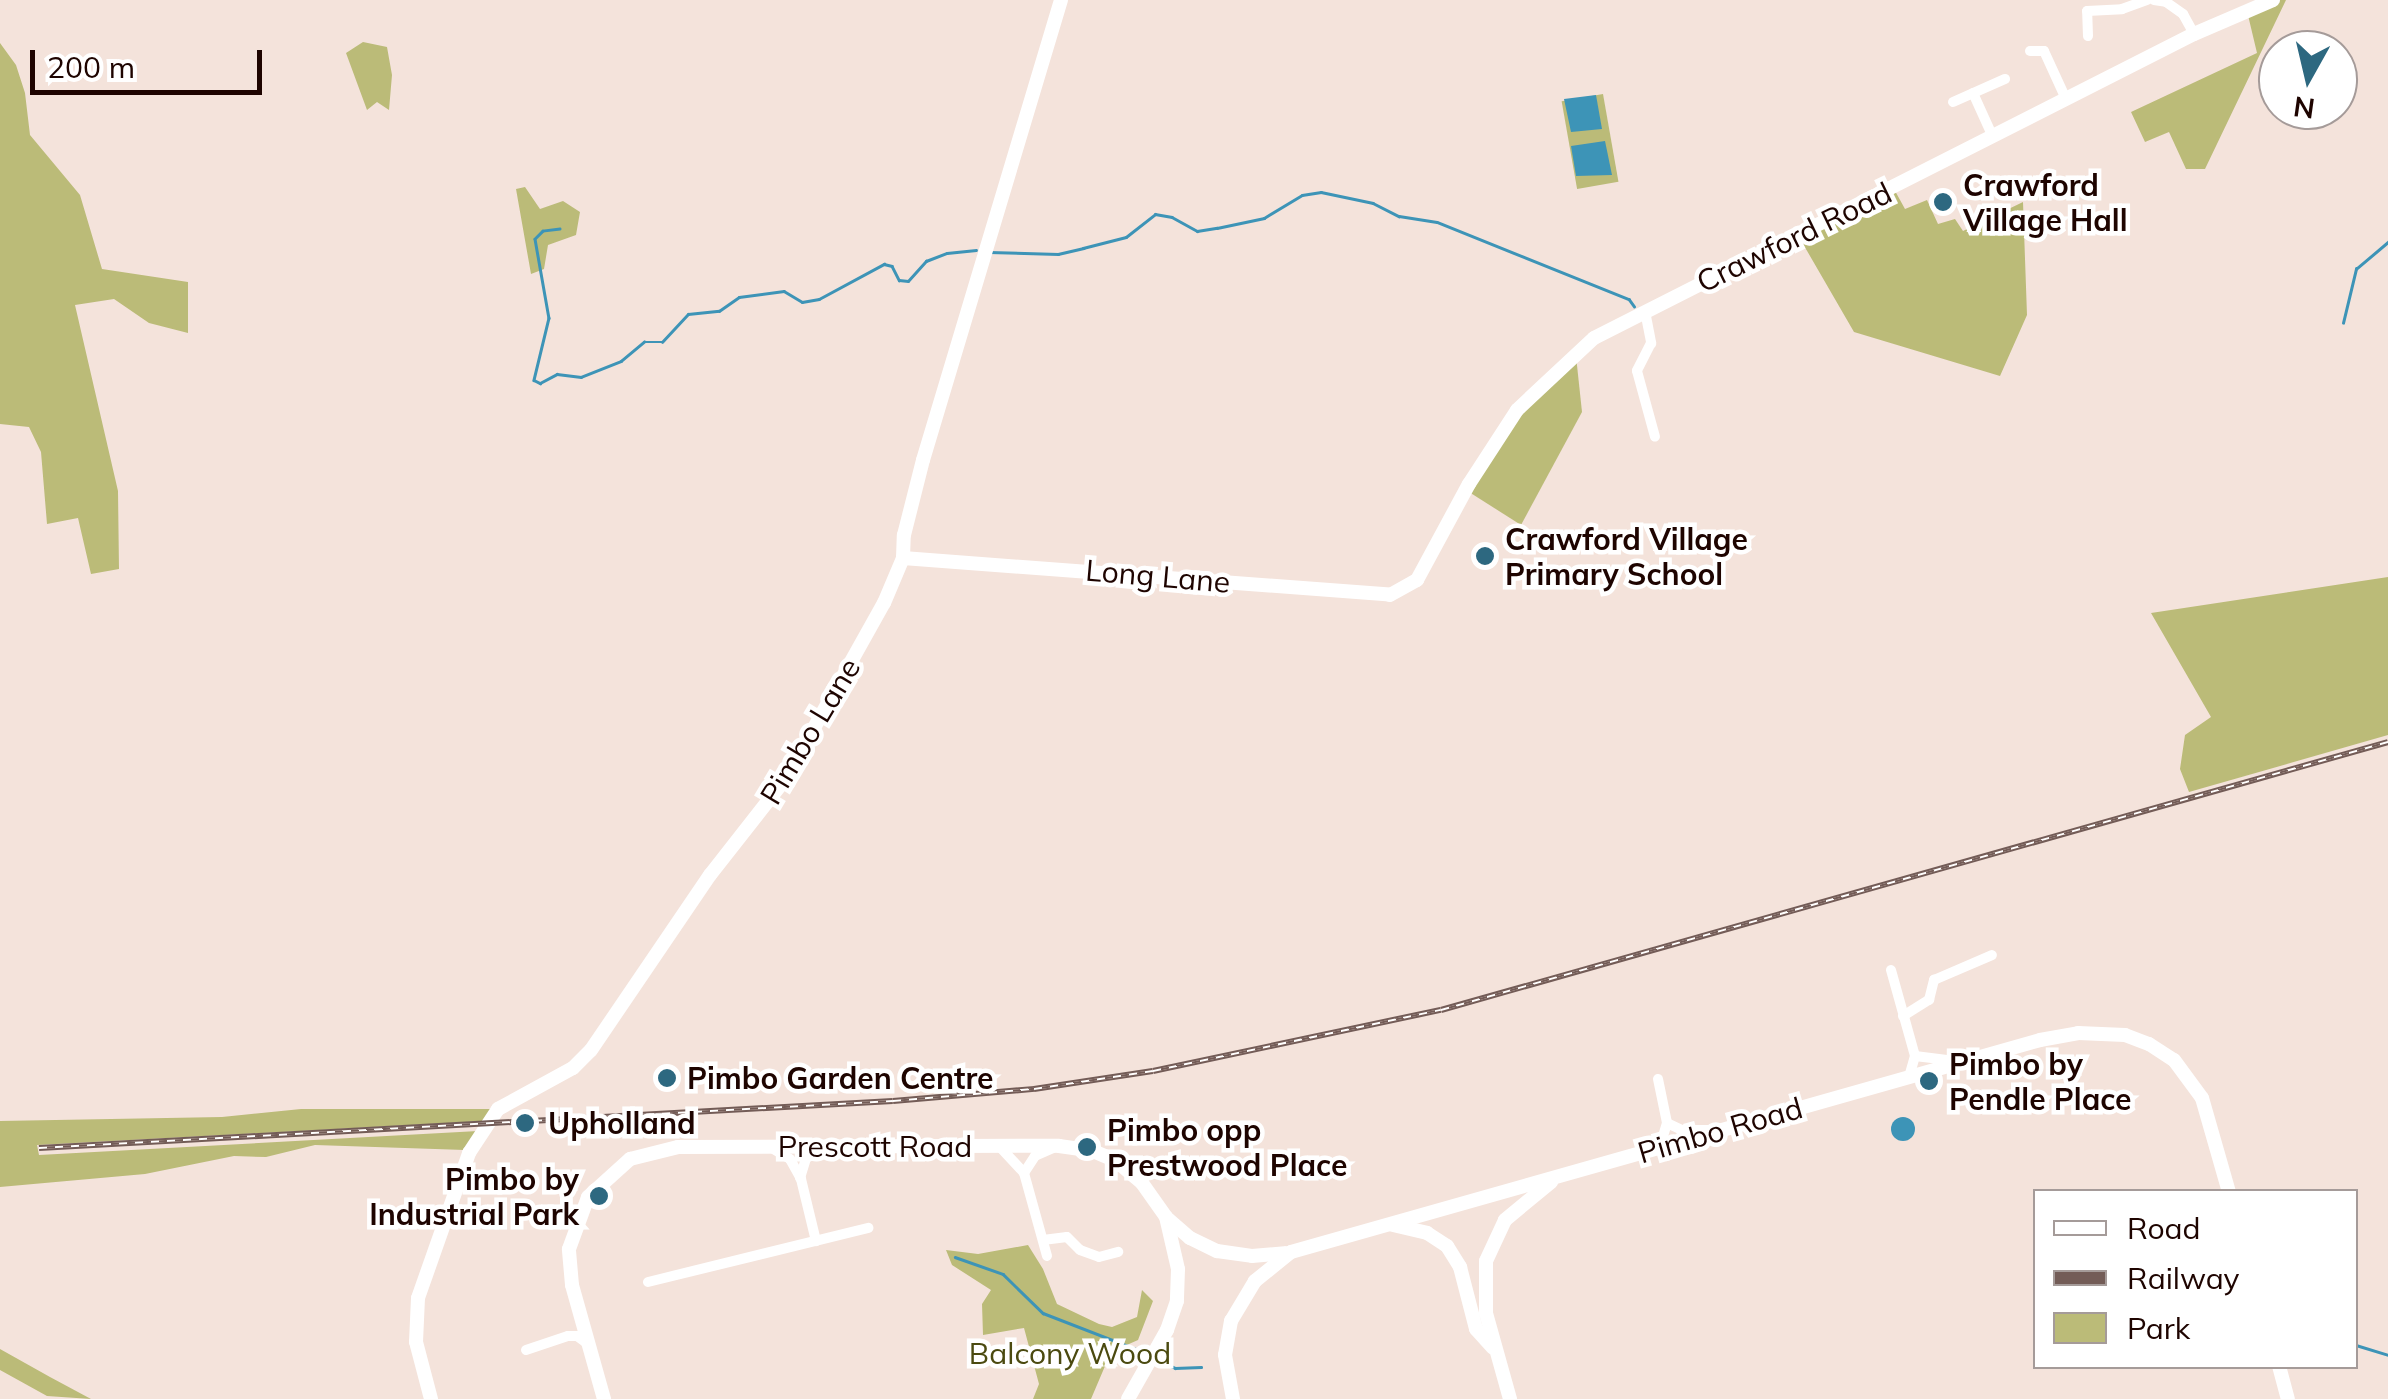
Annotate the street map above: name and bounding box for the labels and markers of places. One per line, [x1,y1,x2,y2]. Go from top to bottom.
place label: Crawford Village Hall [1963,167,2128,238]
marker: Crawford Village Hall [1932,191,1954,213]
place label: Crawford Village Primary School [1505,521,1748,592]
marker: Crawford Village Primary School [1474,545,1496,567]
place label: Pimbo by Pendle Place [1949,1046,2132,1116]
place label: Pimbo Garden Centre [687,1060,993,1096]
marker: Pimbo Garden Centre [656,1067,678,1089]
marker: Pimbo by Pendle Place [1918,1070,1940,1092]
place label: Upholland [548,1105,696,1141]
marker: Upholland [512,1110,538,1136]
place label: Pimbo opp Prestwood Place [1107,1112,1347,1182]
marker: Pimbo opp Prestwood Place [1076,1136,1098,1158]
place label: Pimbo by Industrial Park [369,1161,579,1232]
marker: Pimbo by Industrial Park [588,1185,610,1207]

